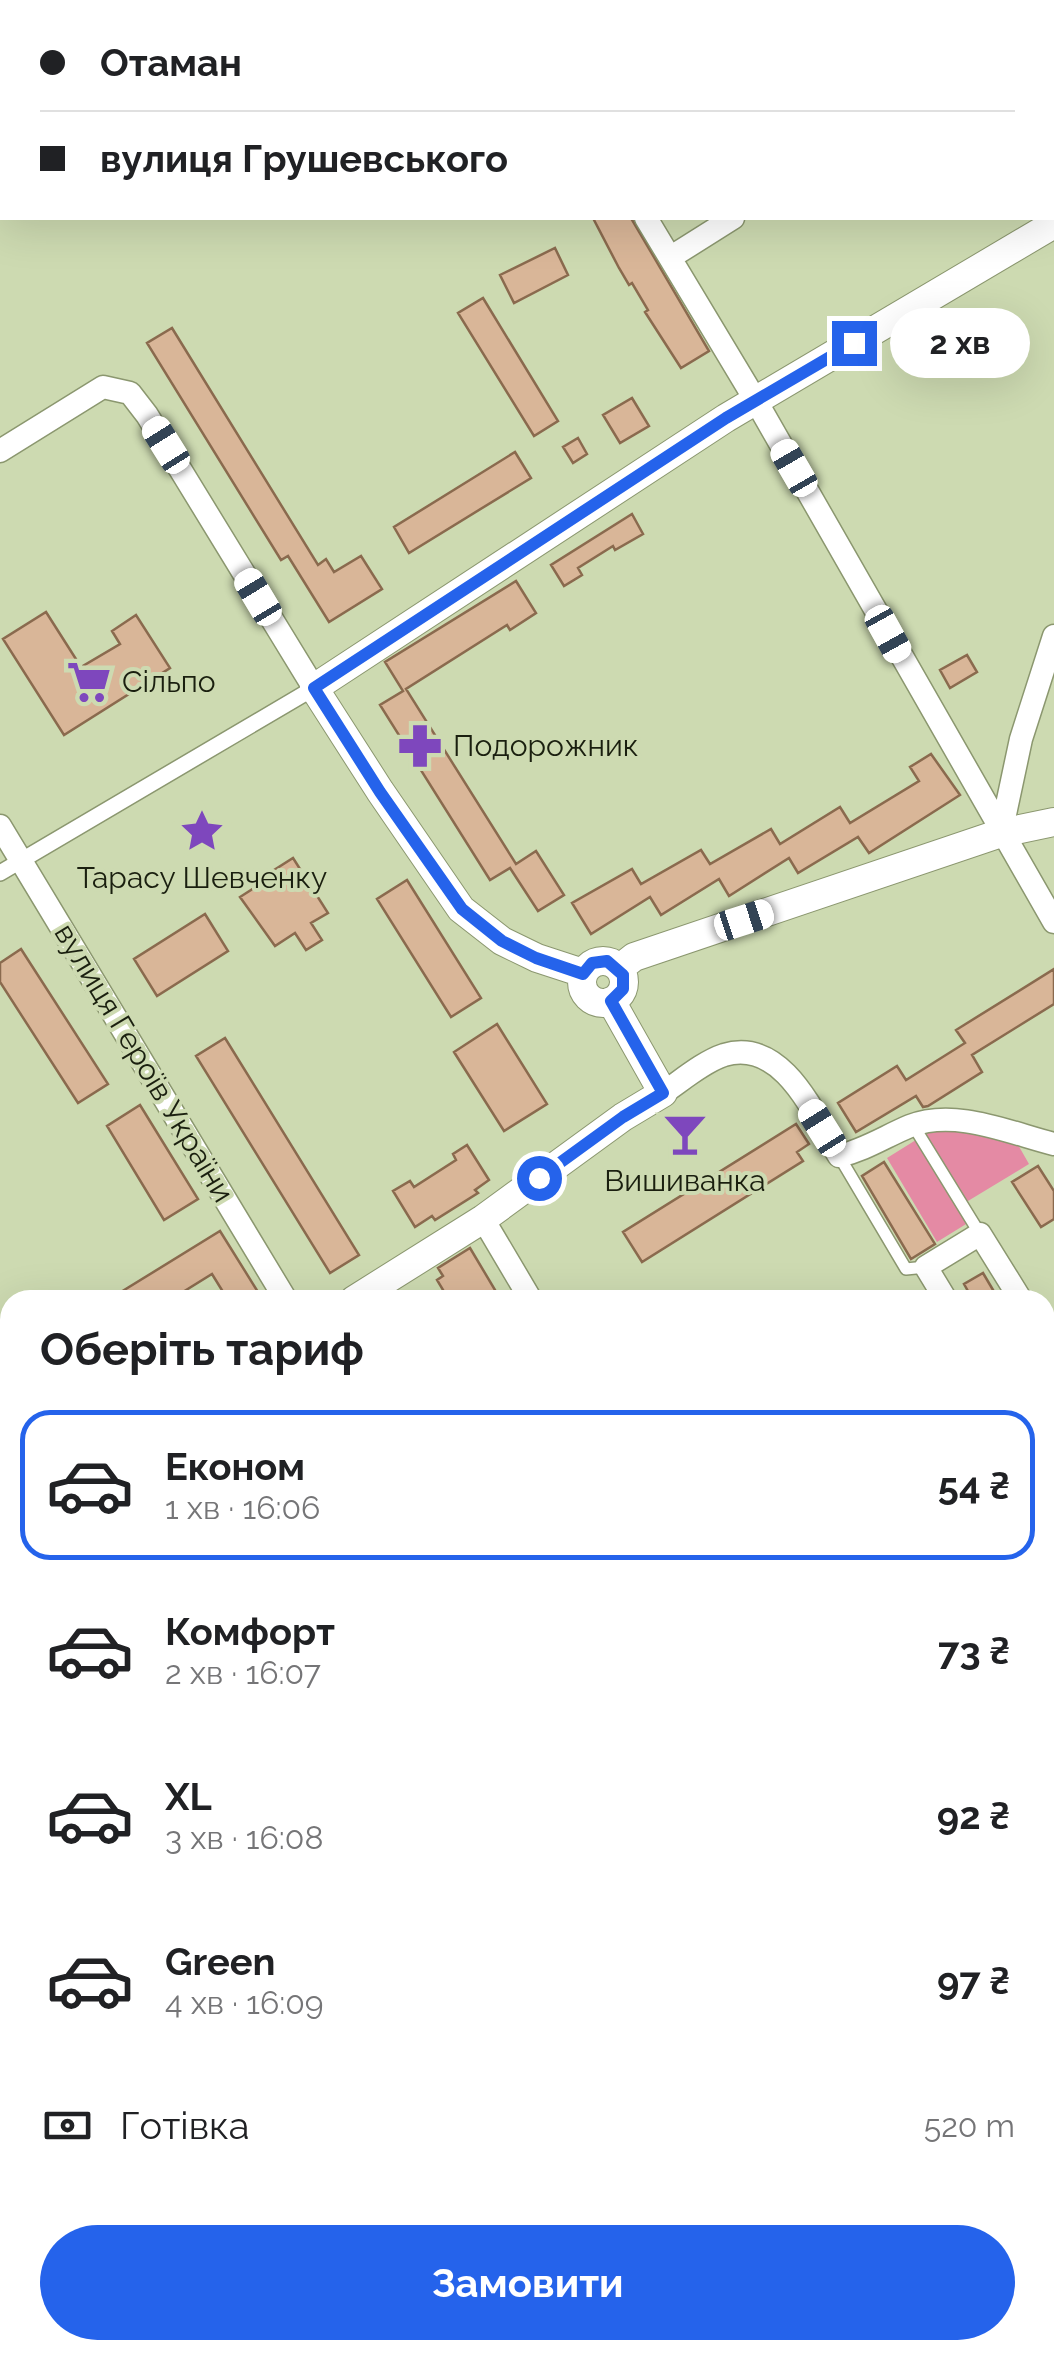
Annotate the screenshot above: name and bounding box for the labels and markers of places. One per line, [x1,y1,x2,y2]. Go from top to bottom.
supermarket icon: Сільпо [65,658,113,706]
place label: Сільпо [122,664,216,699]
pharmacy icon: Подорожник [396,722,444,770]
place label: Подорожник [453,728,638,763]
place icon: Тарасу Шевченку [178,807,226,855]
place label: Тарасу Шевченку [77,860,327,895]
bar icon: Вишиванка [661,1110,709,1158]
place label: Вишиванка [604,1163,766,1198]

